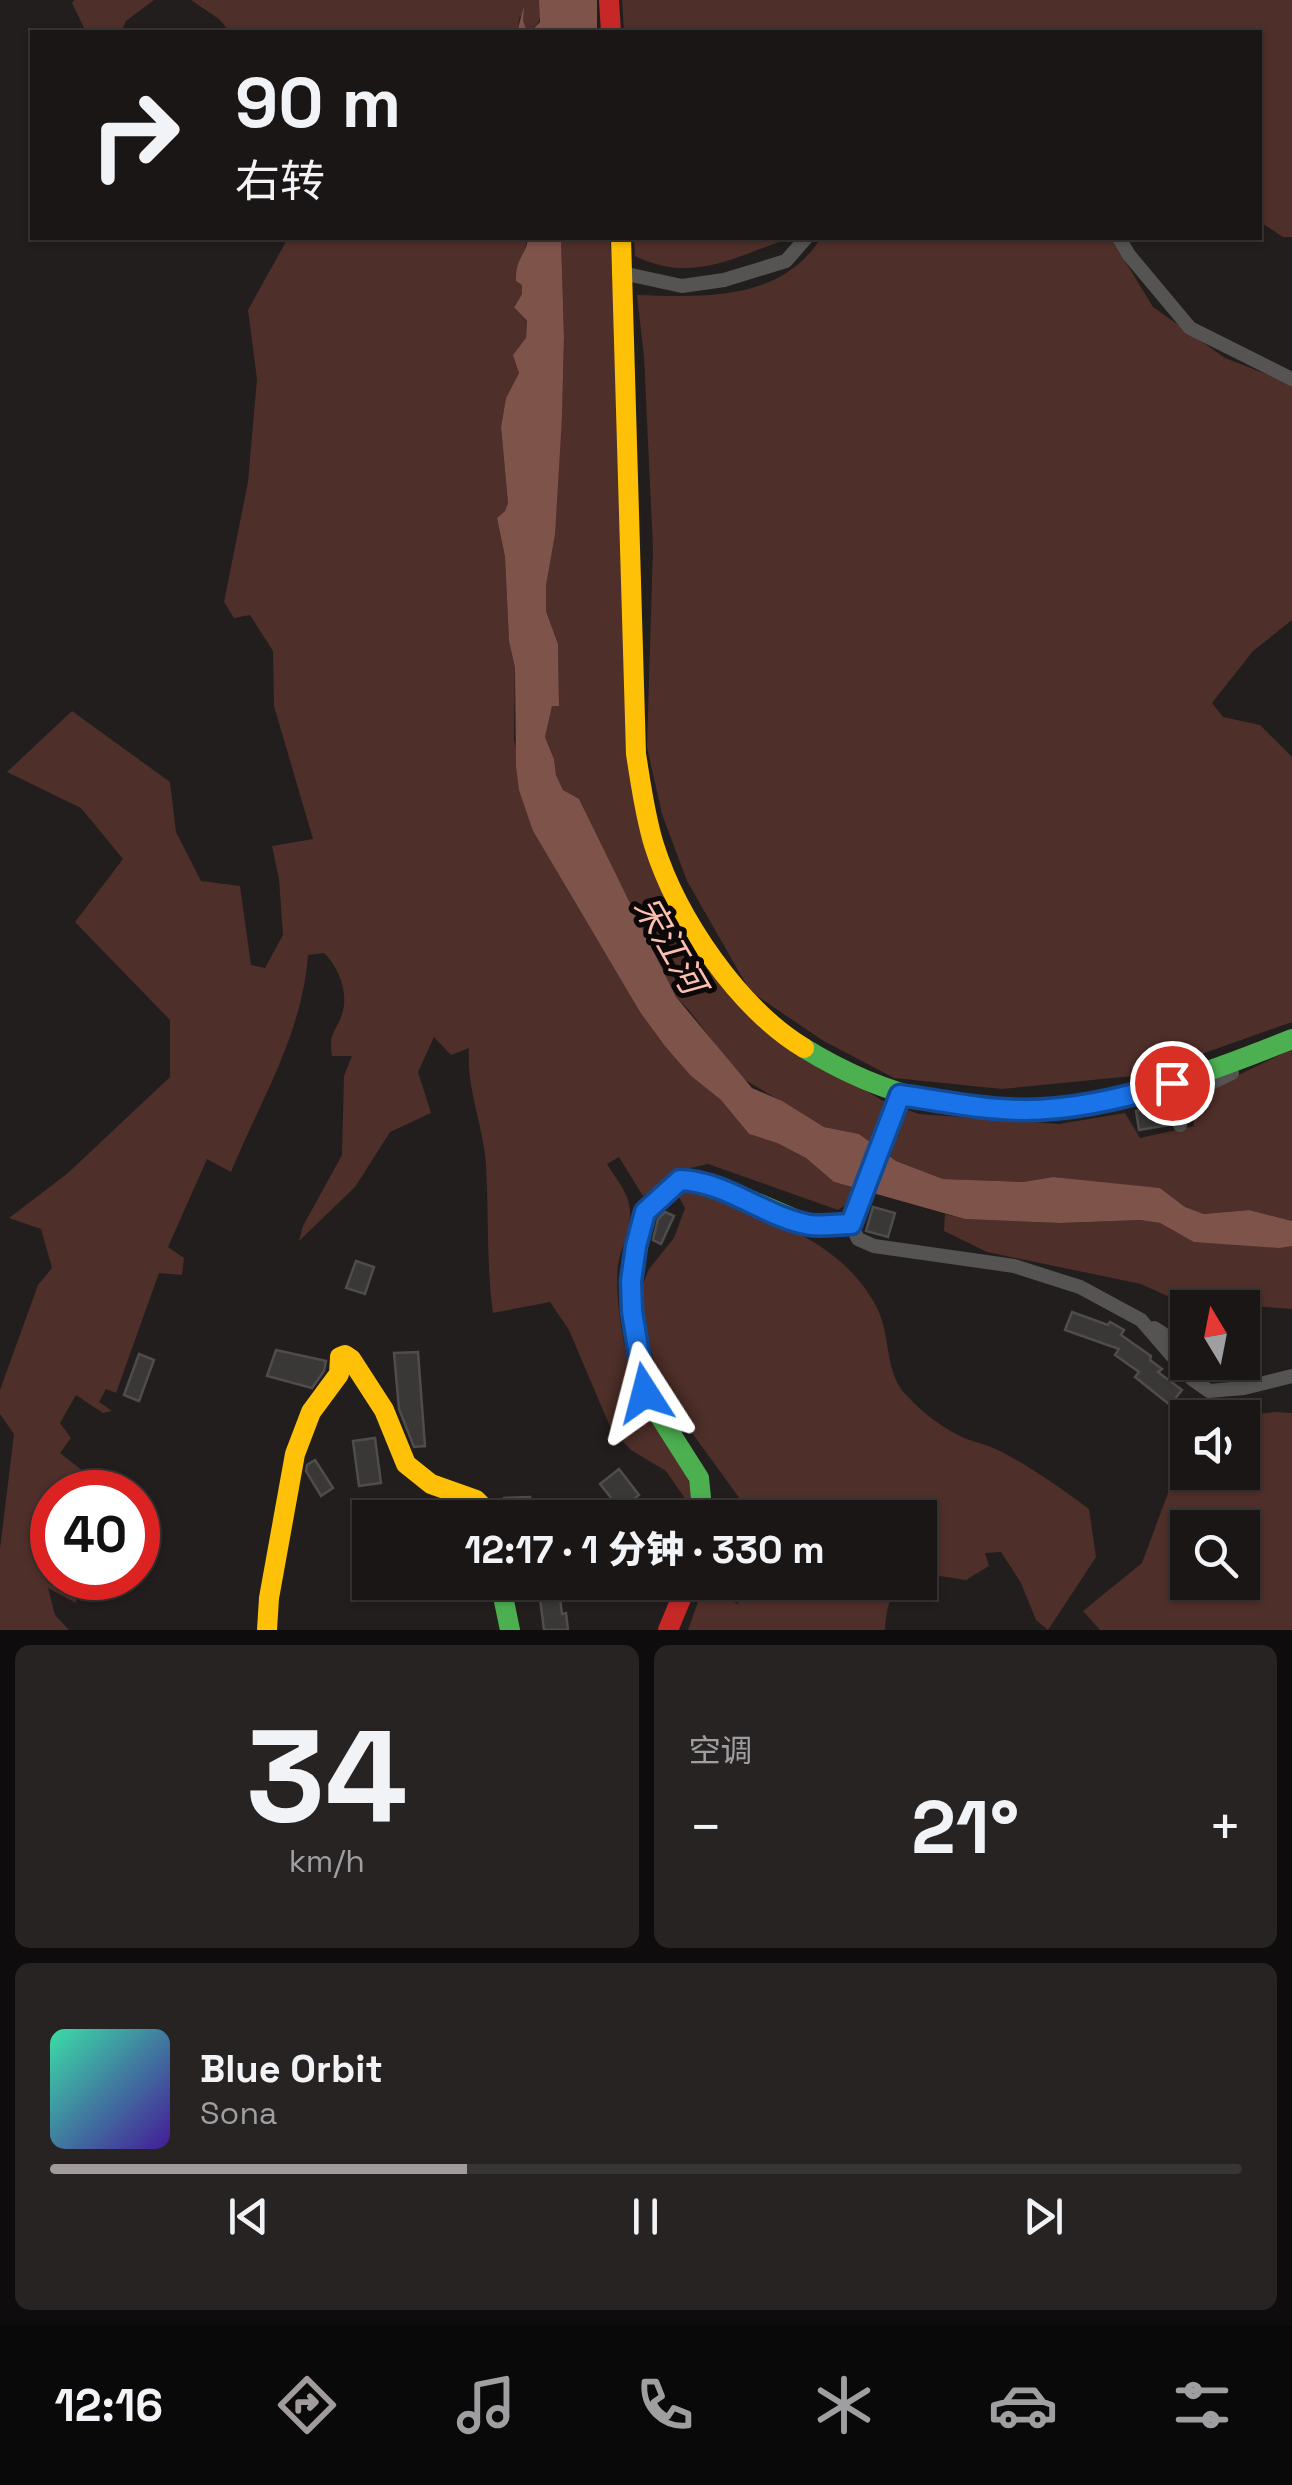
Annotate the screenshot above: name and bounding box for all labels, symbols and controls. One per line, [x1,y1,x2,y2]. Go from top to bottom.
text: 90 m [235,58,401,147]
icon: right [70,70,200,200]
text: 右转 [235,153,325,210]
water label: 宋江河 [625,889,718,1007]
pin [1130,1041,1215,1126]
icon: arrive [1145,1056,1200,1111]
north arrow [1170,1290,1260,1380]
map controls [1170,1290,1260,1600]
position arrow [593,1341,697,1445]
button: sound [1170,1400,1260,1490]
speed limit sign: 40 [30,1470,160,1600]
button: search [1170,1510,1260,1600]
text: 12:17 · 1 分钟 · 330 m [464,1526,825,1574]
text: 34 [246,1693,408,1859]
text: 空调 [689,1731,753,1771]
text: 21° [911,1779,1019,1875]
text: − [689,1792,723,1862]
text: + [1208,1792,1242,1862]
text: km/h [289,1841,365,1881]
text: Blue Orbit [200,2045,383,2093]
text: Sona [200,2093,277,2133]
icon: previous [221,2189,276,2244]
icon: pause [618,2189,673,2244]
icon: next [1016,2189,1071,2244]
icon: directions [272,2370,342,2440]
icon: music [451,2370,521,2440]
icon: phone [630,2370,700,2440]
icon: climate [809,2370,879,2440]
icon: car [988,2370,1058,2440]
icon: filters [1167,2370,1237,2440]
text: 12:16 [55,2377,163,2434]

